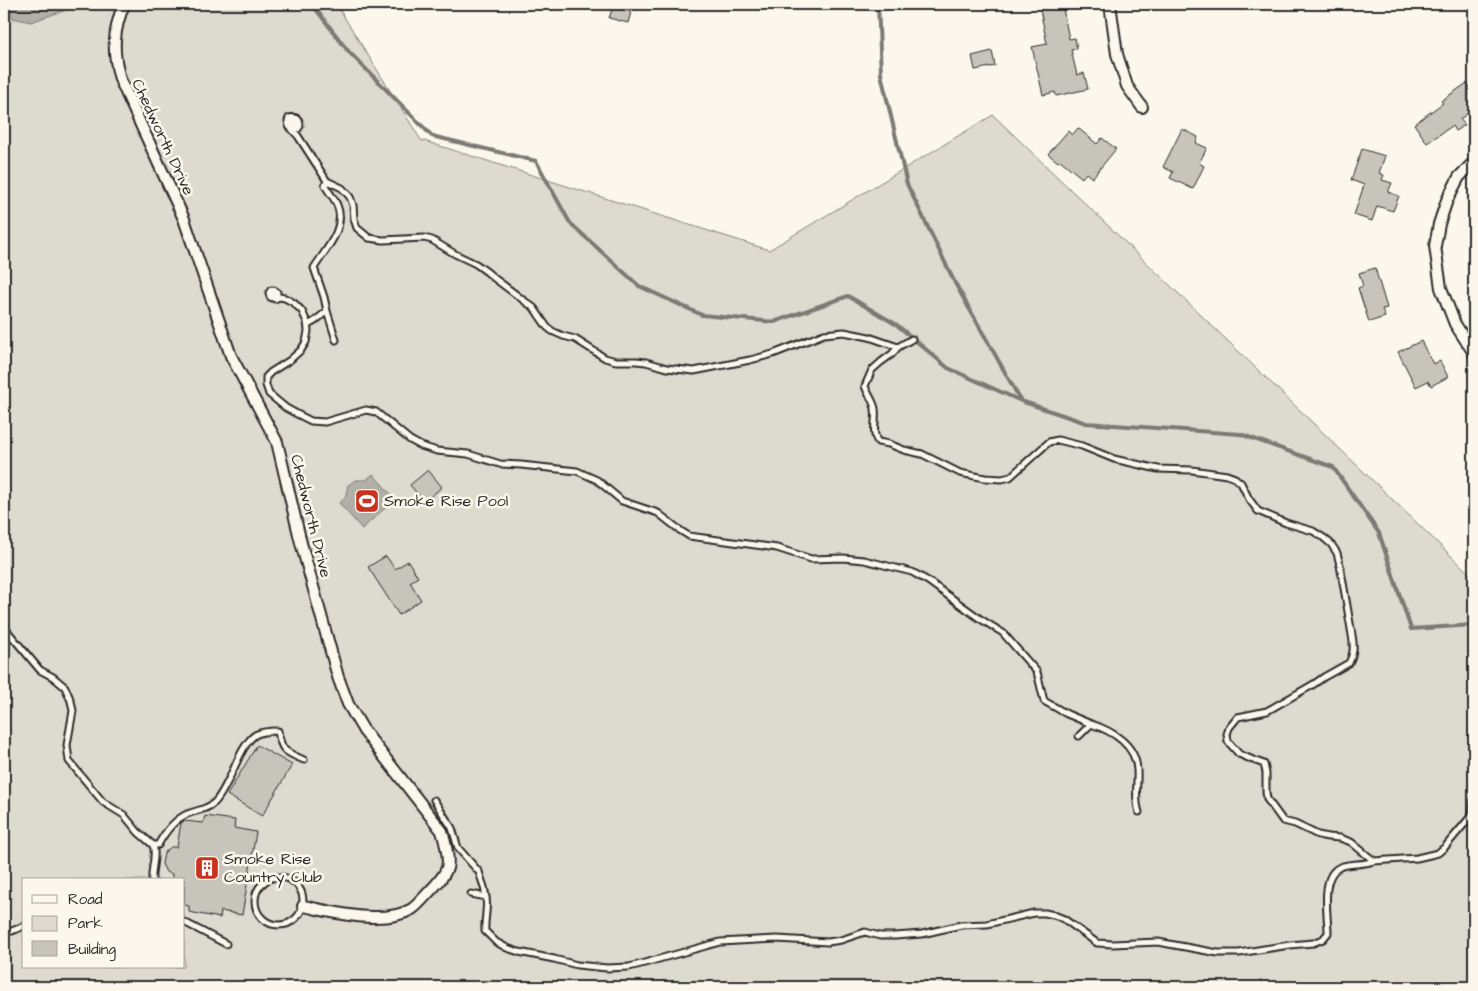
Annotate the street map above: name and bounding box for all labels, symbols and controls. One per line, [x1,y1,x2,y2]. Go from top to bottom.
street label: Chedworth Drive [126,75,200,199]
street label: Chedworth Drive [285,452,337,580]
sports icon: Smoke Rise Pool [354,488,380,514]
place label: Smoke Rise Pool [384,490,508,512]
place label: Smoke Rise Country Club [224,848,322,889]
building icon: Smoke Rise Country Club [194,855,220,881]
legend [22,878,185,968]
text: Road [68,889,103,910]
text: Park [68,913,103,934]
text: Building [68,939,116,961]

